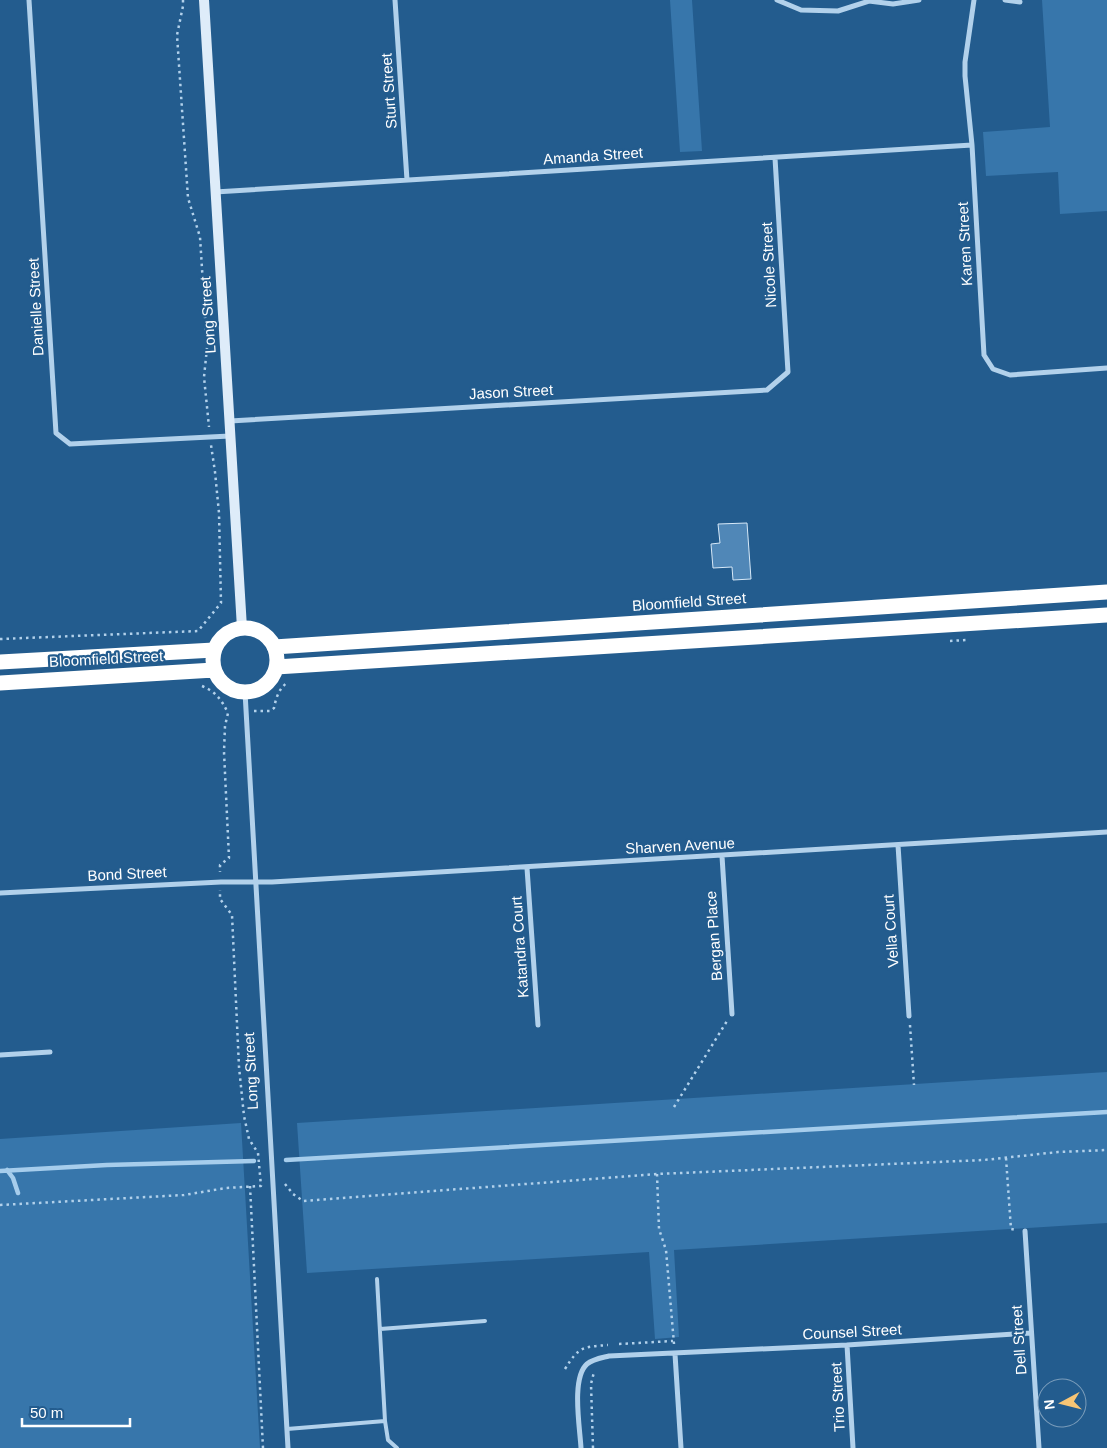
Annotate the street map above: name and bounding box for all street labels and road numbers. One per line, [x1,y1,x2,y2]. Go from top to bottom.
street label: Sturt Street [377,52,400,129]
street label: Amanda Street [542,143,644,167]
street label: Karen Street [954,201,975,287]
street label: Nicole Street [758,221,779,308]
street label: Danielle Street [24,257,47,357]
street label: Long Street [196,275,219,354]
street label: Jason Street [468,381,554,402]
street label: Bloomfield Street [631,589,747,614]
street label: Bloomfield Street [48,647,164,670]
street label: Sharven Avenue [625,834,735,857]
street label: Bond Street [87,863,168,884]
street label: Bergan Place [702,891,725,982]
street label: Vella Court [879,893,902,968]
street label: Katandra Court [507,895,532,998]
street label: Long Street [240,1031,261,1110]
street label: Dell Street [1008,1304,1029,1376]
street label: Counsel Street [802,1320,903,1343]
street label: Trio Street [827,1361,848,1432]

